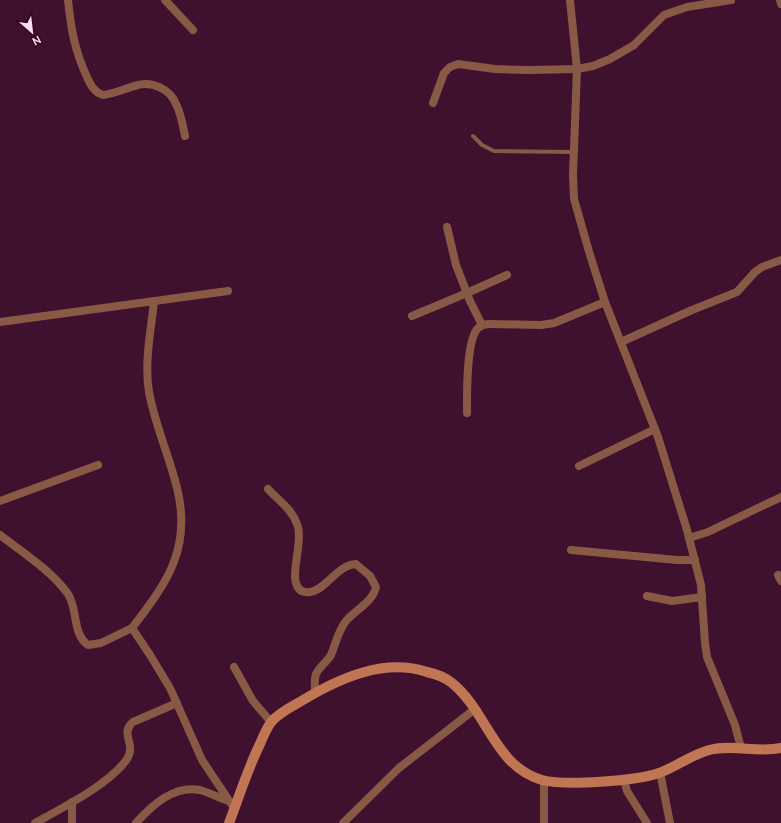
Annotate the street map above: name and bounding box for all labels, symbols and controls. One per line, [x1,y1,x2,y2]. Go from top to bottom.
north arrow [12,12,52,52]
text: N [30,34,43,48]

